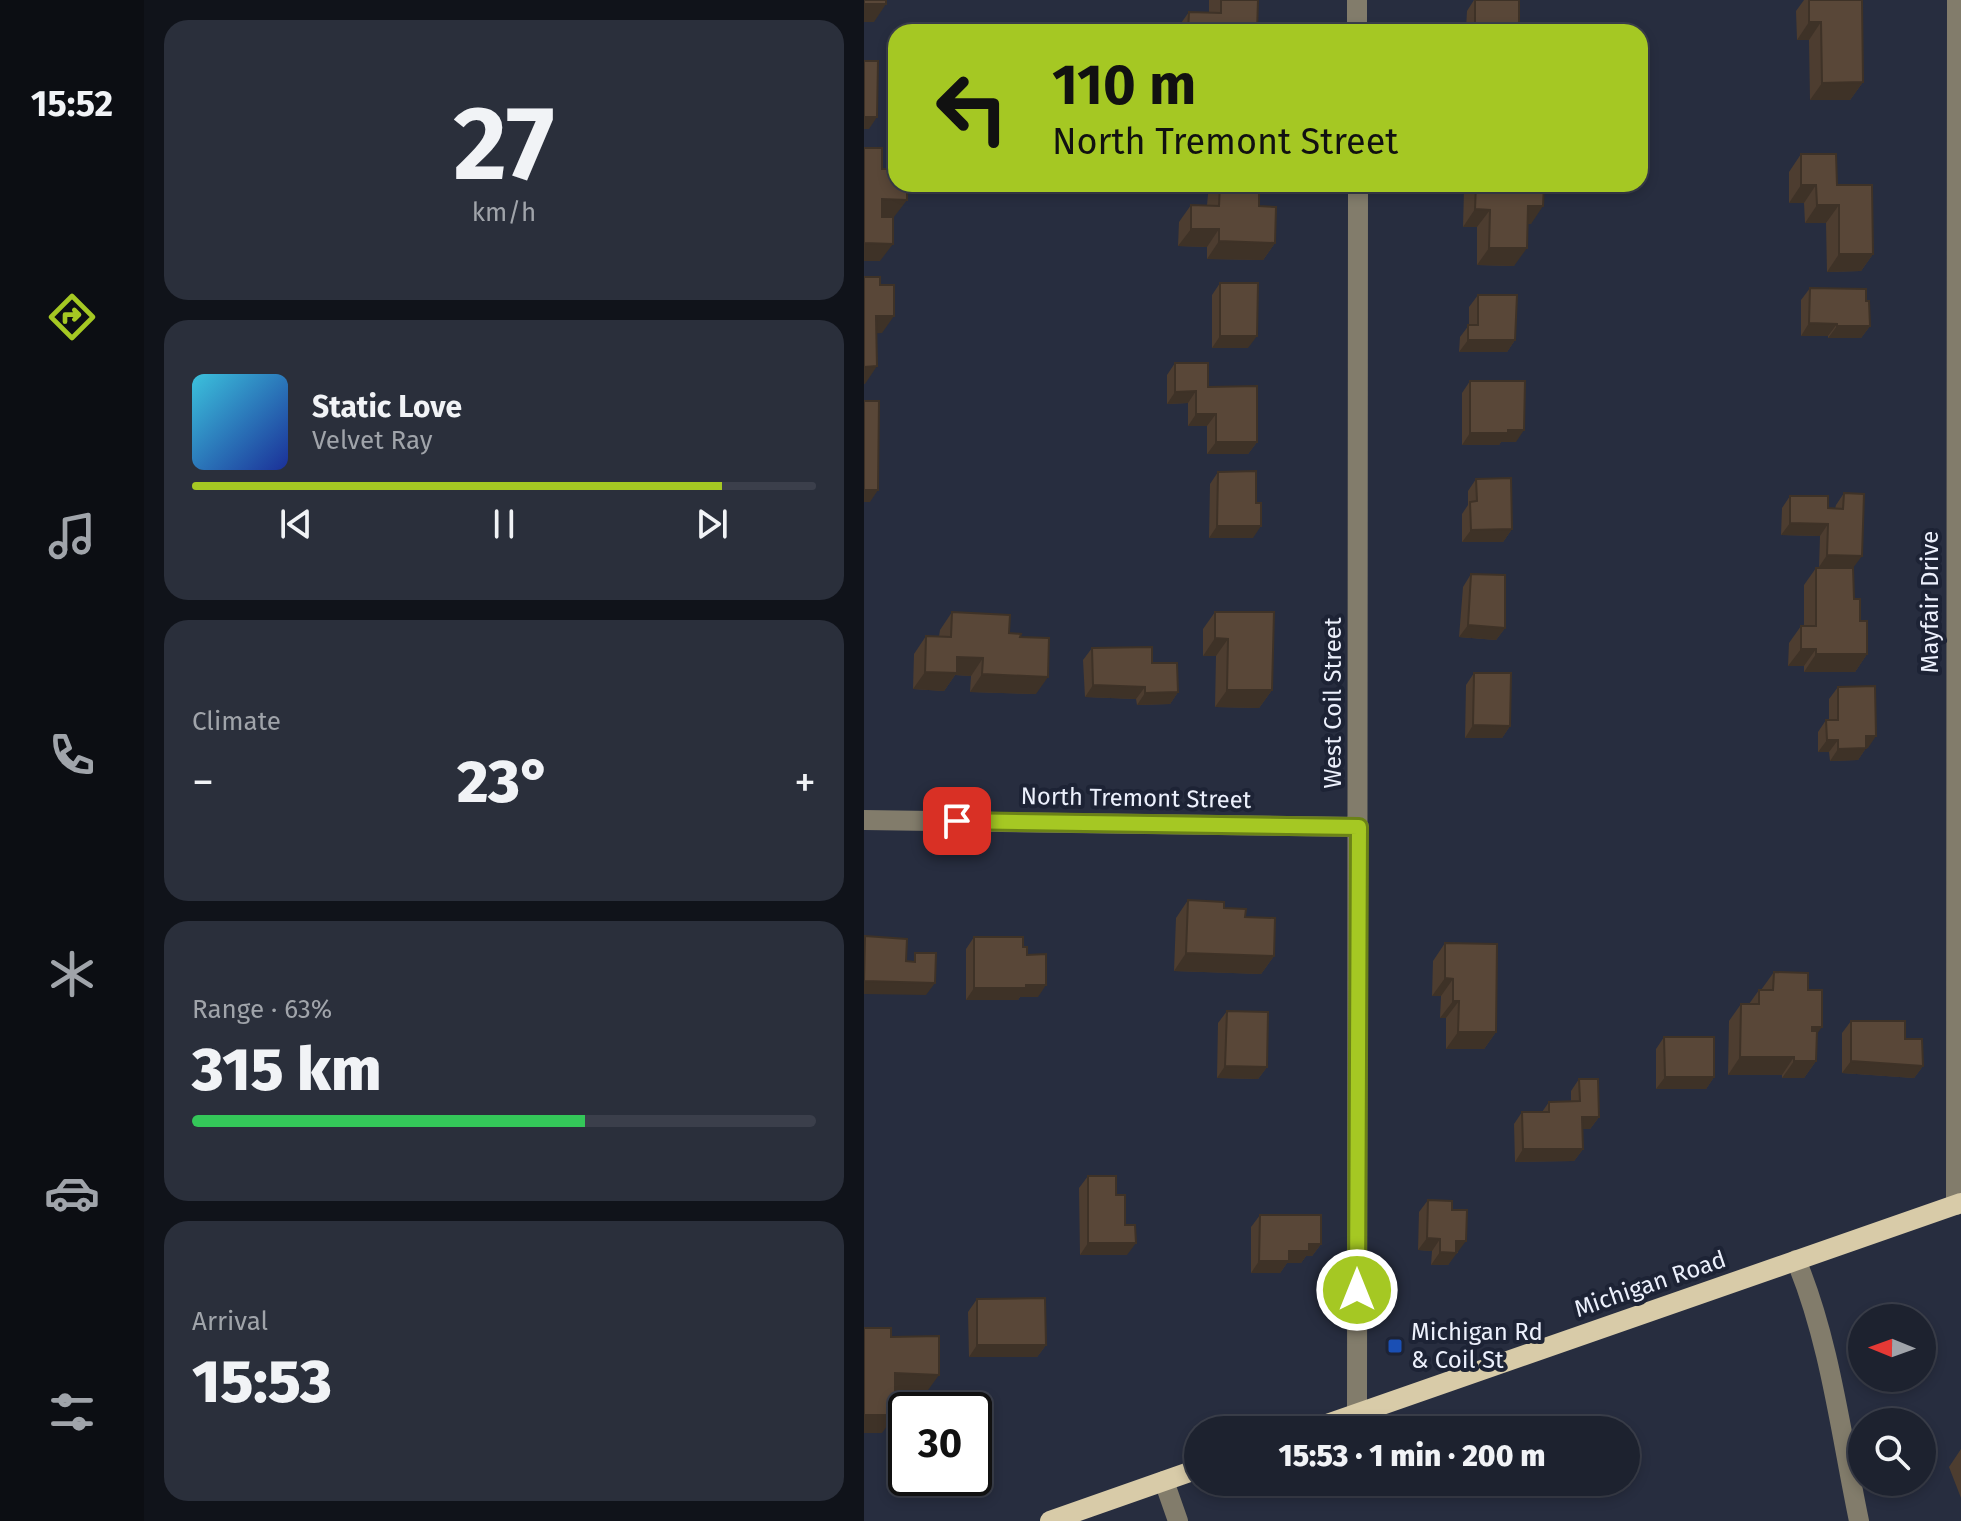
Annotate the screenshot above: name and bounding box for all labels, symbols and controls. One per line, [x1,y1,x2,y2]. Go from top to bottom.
text: 110 m [1052,52,1196,119]
icon: left [920,56,1024,160]
text: 15:52 [31,82,113,126]
text: 27 [453,82,555,207]
text: North Tremont Street [1052,120,1398,164]
text: km/h [472,197,536,228]
icon: directions [44,289,100,345]
text: Static Love [312,389,462,425]
text: Velvet Ray [312,425,432,456]
icon: previous [274,502,318,546]
icon: pause [482,502,526,546]
icon: next [690,502,734,546]
icon: music [44,508,100,564]
street label: Mayfair Drive [1916,531,1944,673]
street label: West Coil Street [1319,617,1347,789]
text: Climate [192,706,281,737]
icon: phone [44,727,100,783]
text: 23° [457,746,551,818]
text: − [192,756,214,809]
text: + [794,756,816,809]
street label: North Tremont Street [1020,782,1252,814]
pin [923,787,991,855]
icon: arrive [935,799,979,843]
icon: climate [44,946,100,1002]
text: Range · 63% [192,994,332,1025]
text: 315 km [192,1034,381,1106]
icon: car [44,1165,100,1221]
street label: Michigan Road [1570,1245,1730,1323]
position arrow [1315,1248,1399,1332]
north arrow [1848,1304,1936,1392]
map controls [1848,1304,1936,1496]
text: Arrival [192,1306,268,1337]
place label: Michigan Rd & Coil St [1411,1318,1543,1374]
marker: Michigan Rd & Coil St [1386,1337,1404,1355]
text: 15:53 [192,1346,332,1418]
icon: filters [44,1384,100,1440]
speed limit sign: 30 [888,1392,992,1496]
button: search [1848,1408,1936,1496]
text: 15:53 · 1 min · 200 m [1278,1438,1546,1474]

